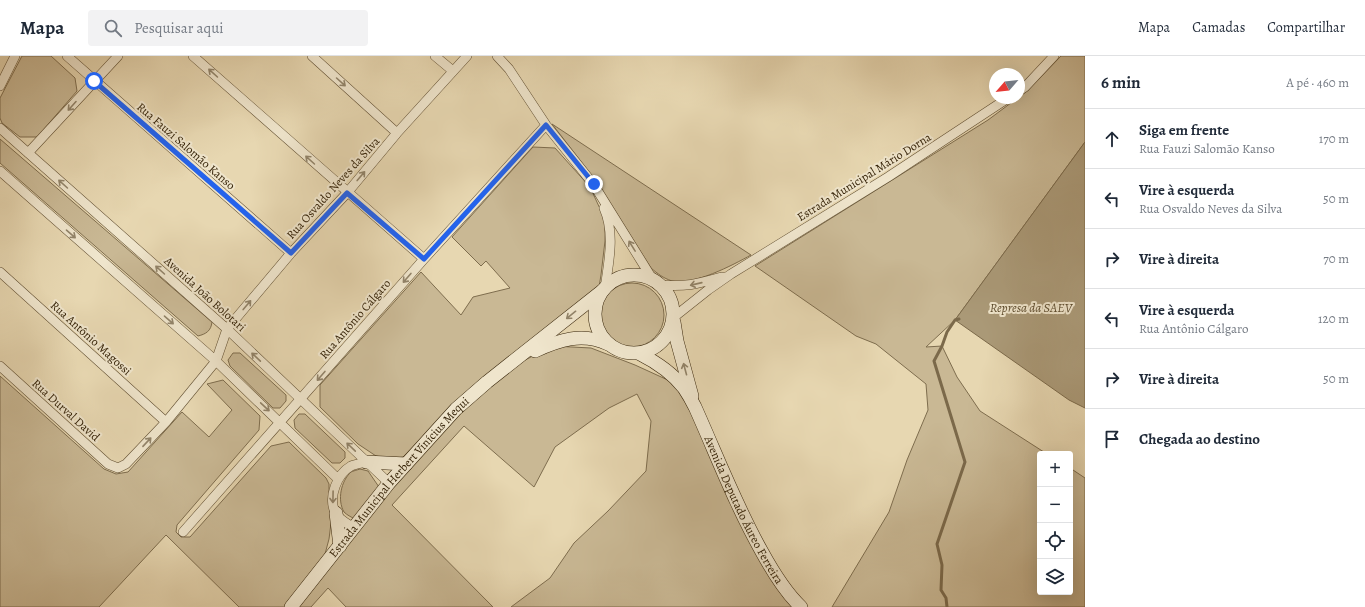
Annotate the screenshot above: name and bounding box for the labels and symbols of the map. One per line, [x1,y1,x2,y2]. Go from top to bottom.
north arrow [989,68,1025,104]
one-way arrow [208,69,218,78]
route start [85,72,103,90]
one-way arrow [336,77,346,87]
street label: Rua Fauzi Salomão Kanso [133,99,239,193]
one-way arrow [68,100,77,111]
street label: Estrada Municipal Mário Dorna [794,129,935,225]
street label: Rua Osvaldo Neves da Silva [283,133,383,242]
one-way arrow [305,155,315,164]
one-way arrow [356,171,365,181]
route end [585,175,603,193]
one-way arrow [58,180,68,189]
one-way arrow [66,229,77,238]
one-way arrow [628,241,637,252]
street label: Avenida João Bolotari [160,252,249,335]
one-way arrow [155,266,165,275]
one-way arrow [402,273,412,283]
street label: Rua Antônio Cálgaro [316,276,394,362]
one-way arrow [690,281,703,288]
street label: Rua Antônio Magossi [47,297,135,379]
water label: Represa da SAEV [990,299,1074,316]
one-way arrow [243,300,252,310]
one-way arrow [566,310,577,319]
one-way arrow [164,315,174,324]
one-way arrow [252,353,262,362]
one-way arrow [681,363,688,376]
one-way arrow [317,370,326,381]
street label: Rua Durval David [29,375,104,445]
street label: Estrada Municipal Herbert Vinícius Mequi [325,393,473,561]
one-way arrow [260,403,270,412]
street label: Avenida Deputado Áureo Ferreira [700,433,787,588]
one-way arrow [142,437,152,447]
one-way arrow [346,442,356,452]
one-way arrow [329,490,337,503]

